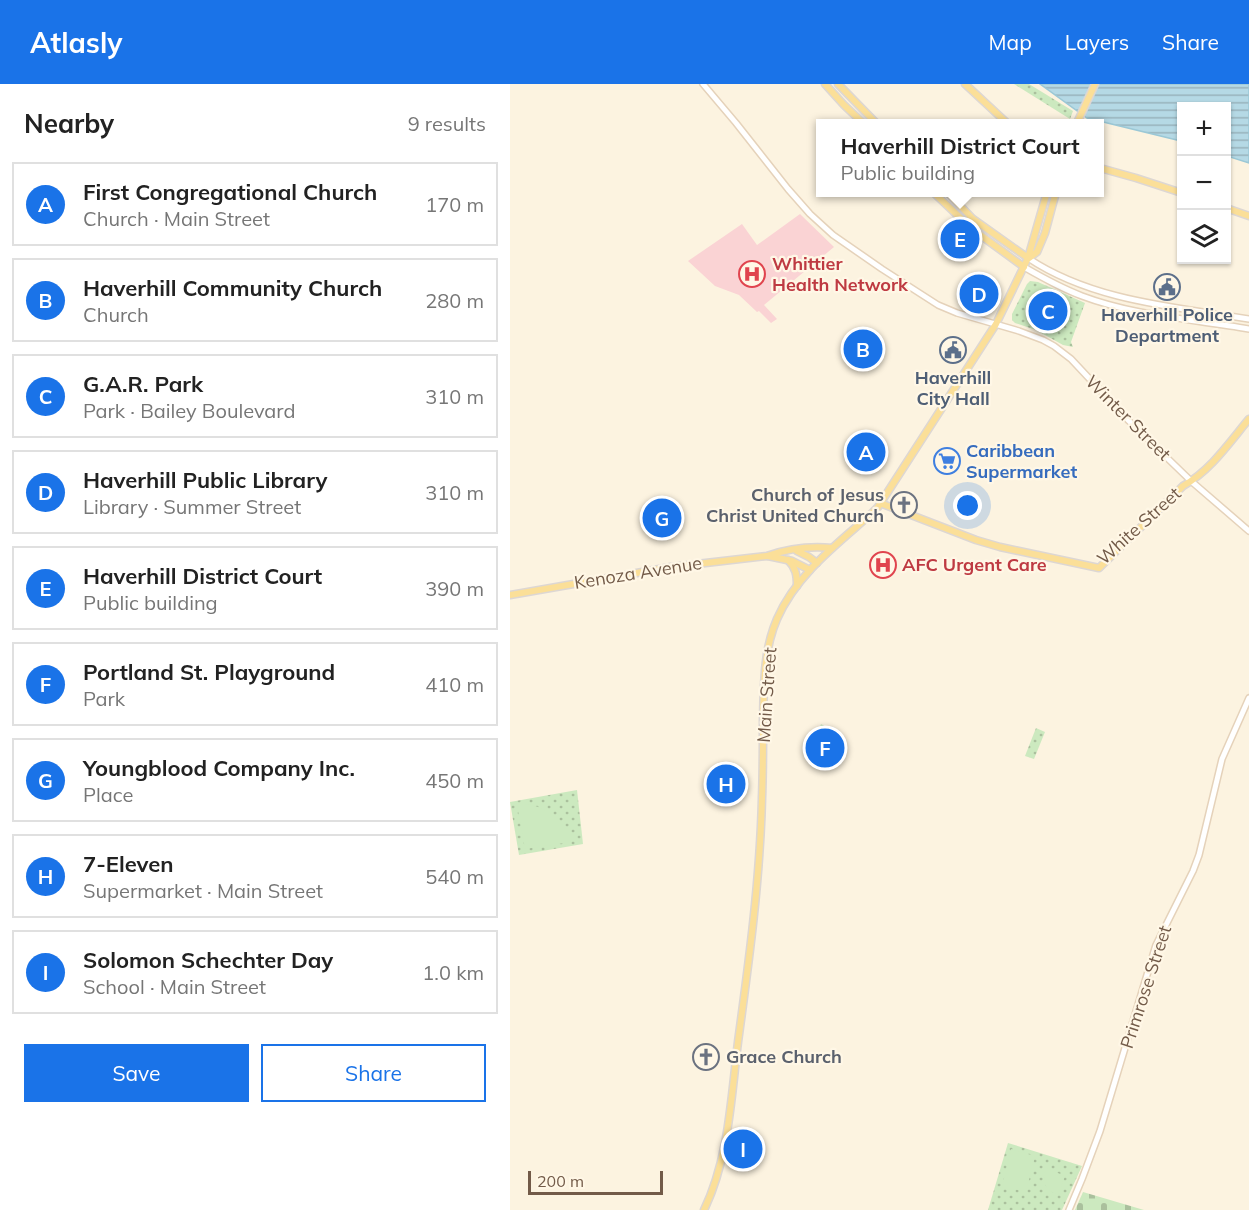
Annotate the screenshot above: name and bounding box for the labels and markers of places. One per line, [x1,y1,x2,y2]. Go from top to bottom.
pin: E [940,216,980,262]
place label: Whittier Health Network [772,252,909,296]
hospital icon: Whittier Health Network [737,259,767,289]
pin: D [960,272,998,316]
public building icon: Haverhill Police Department [1152,272,1182,302]
pin: C [1028,288,1068,334]
place label: Haverhill Police Department [1101,303,1233,347]
pin: B [844,326,882,372]
public building icon: Haverhill City Hall [938,335,968,365]
place label: Haverhill City Hall [915,366,991,410]
pin: A [846,430,886,475]
place label: Caribbean Supermarket [966,439,1077,483]
supermarket icon: Caribbean Supermarket [932,446,962,476]
place label: Church of Jesus Christ United Church [706,483,884,527]
church icon: Church of Jesus Christ United Church [889,490,919,520]
pin: G [642,496,682,540]
hospital icon: AFC Urgent Care [868,550,898,580]
place label: AFC Urgent Care [902,553,1047,576]
pin: F [806,726,844,770]
pin: H [706,762,746,806]
church icon: Grace Church [691,1042,721,1072]
place label: Grace Church [726,1045,842,1068]
pin: I [724,1126,762,1172]

